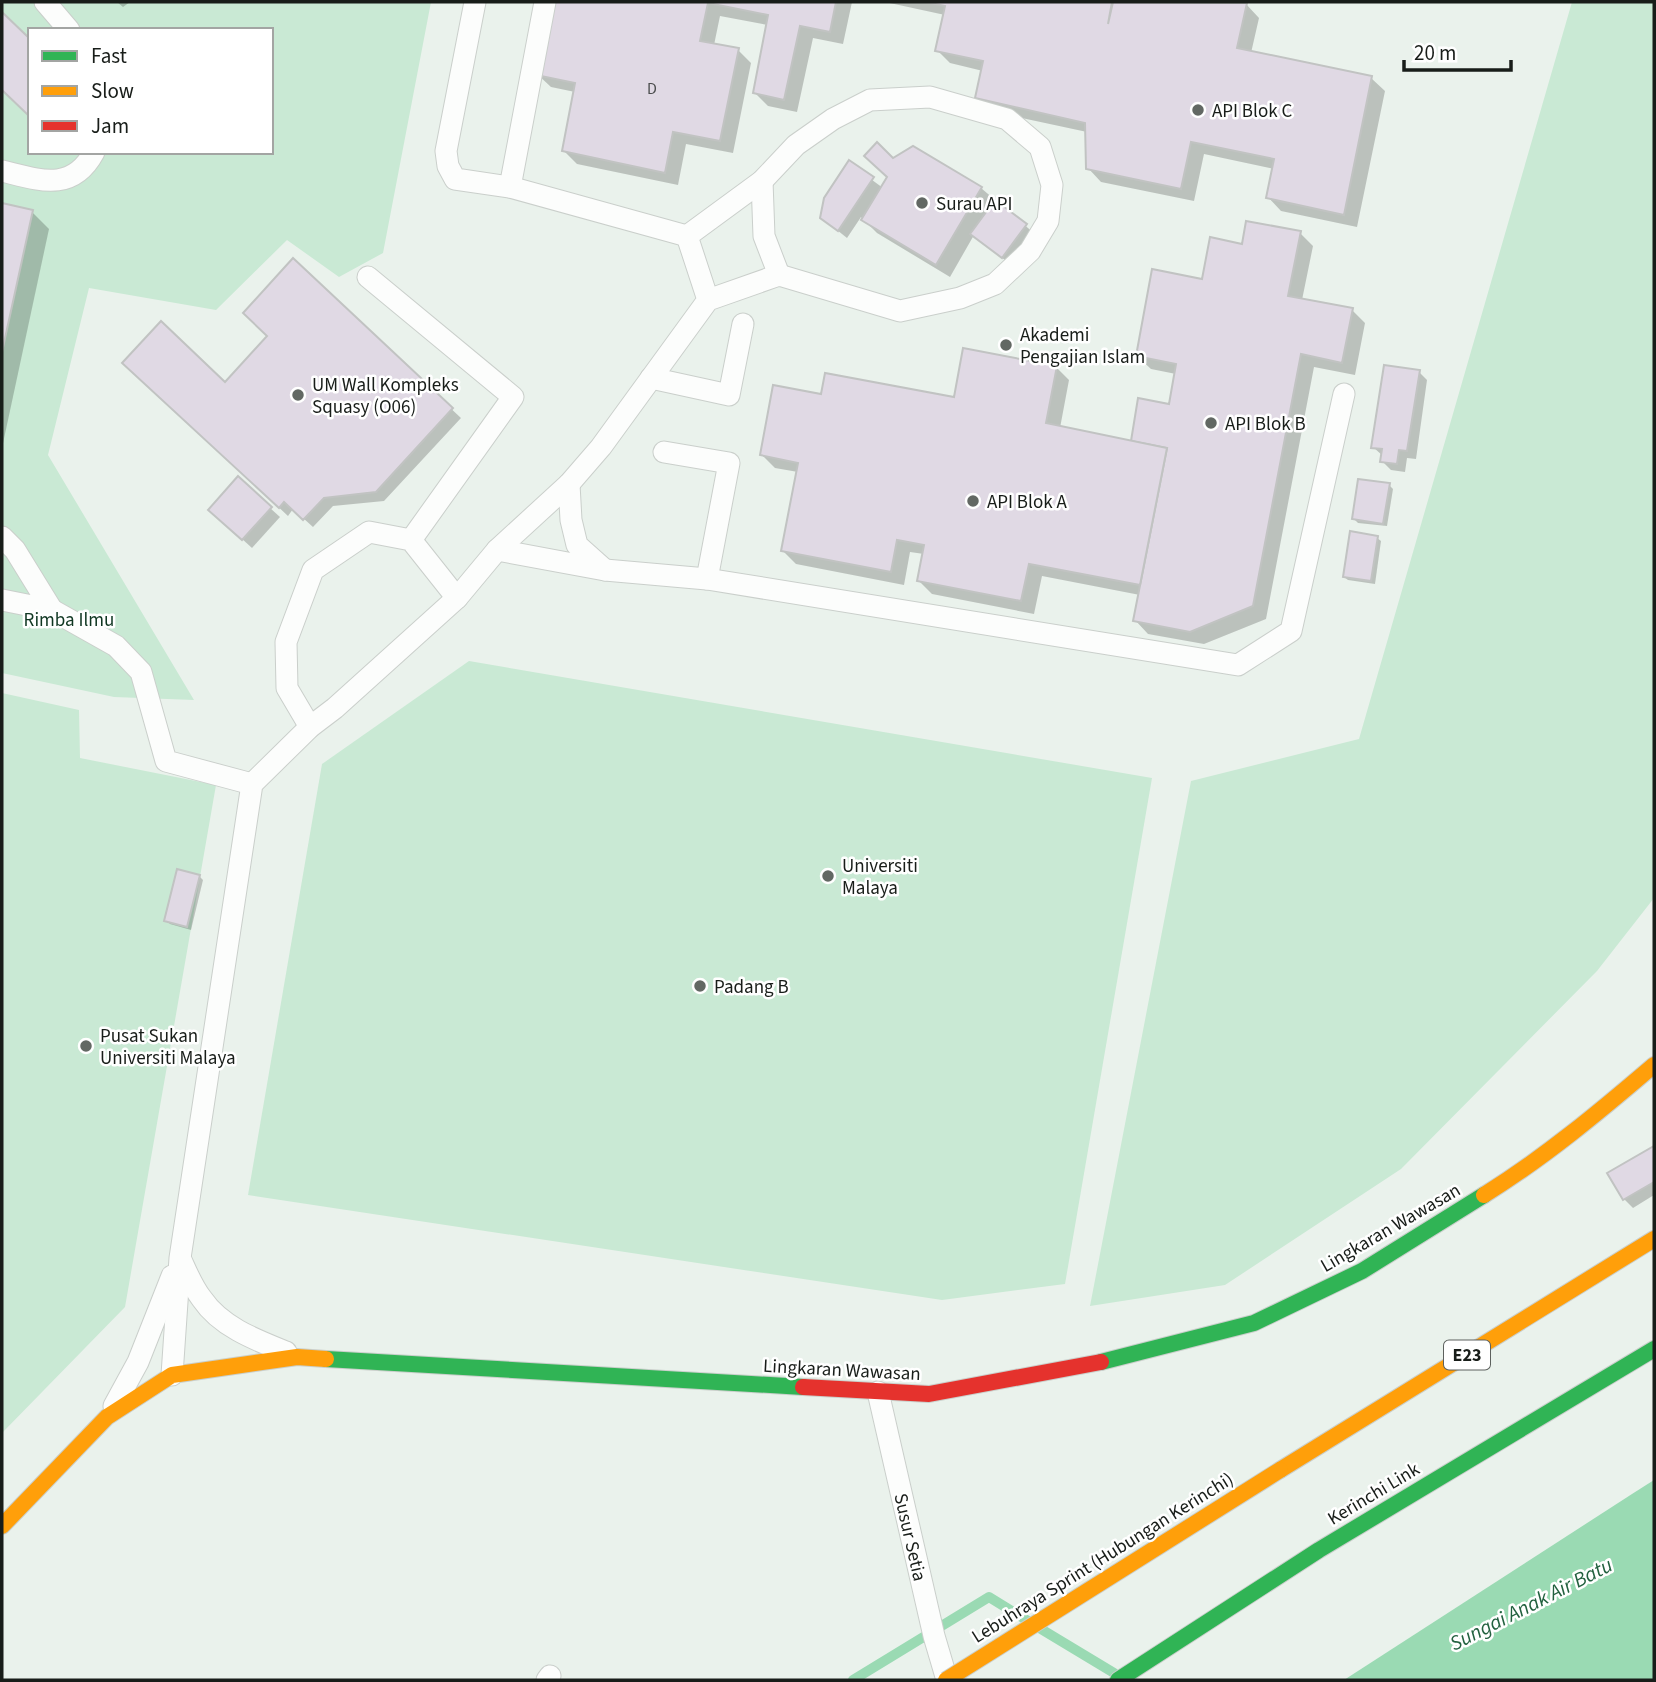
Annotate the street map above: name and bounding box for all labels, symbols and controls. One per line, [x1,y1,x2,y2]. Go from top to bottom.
legend [28,28,273,154]
scale bar [1404,28,1511,72]
text: 20 m [1414,38,1456,68]
text: Fast [91,41,127,71]
text: Slow [91,76,134,106]
house number: D [647,78,657,100]
place label: API Blok C [1212,98,1292,125]
marker: API Blok C [1190,102,1206,118]
text: Jam [91,111,129,141]
place label: Surau API [936,191,1012,218]
marker: Surau API [914,195,930,211]
place label: Akademi Pengajian Islam [1020,322,1145,371]
marker: Akademi Pengajian Islam [998,337,1014,353]
place label: UM Wall Kompleks Squasy (O06) [312,372,459,421]
marker: UM Wall Kompleks Squasy (O06) [290,387,306,403]
place label: API Blok B [1225,411,1306,438]
marker: API Blok B [1203,415,1219,431]
place label: API Blok A [987,489,1067,516]
marker: API Blok A [965,493,981,509]
park label: Rimba Ilmu [24,607,114,634]
place label: Universiti Malaya [842,853,918,902]
marker: Universiti Malaya [820,868,836,884]
place label: Padang B [714,974,789,1001]
marker: Padang B [692,978,708,994]
place label: Pusat Sukan Universiti Malaya [100,1023,235,1072]
marker: Pusat Sukan Universiti Malaya [78,1038,94,1054]
street label: Lingkaran Wawasan [1316,1177,1466,1279]
road number: E23 [1444,1340,1490,1370]
street label: Lingkaran Wawasan [762,1353,921,1388]
street label: Kerinchi Link [1323,1456,1425,1532]
street label: Lebuhraya Sprint (Hubungan Kerinchi) [967,1466,1239,1650]
street label: Susur Setia [886,1491,933,1584]
water label: Sungai Anak Air Batu [1444,1550,1618,1658]

